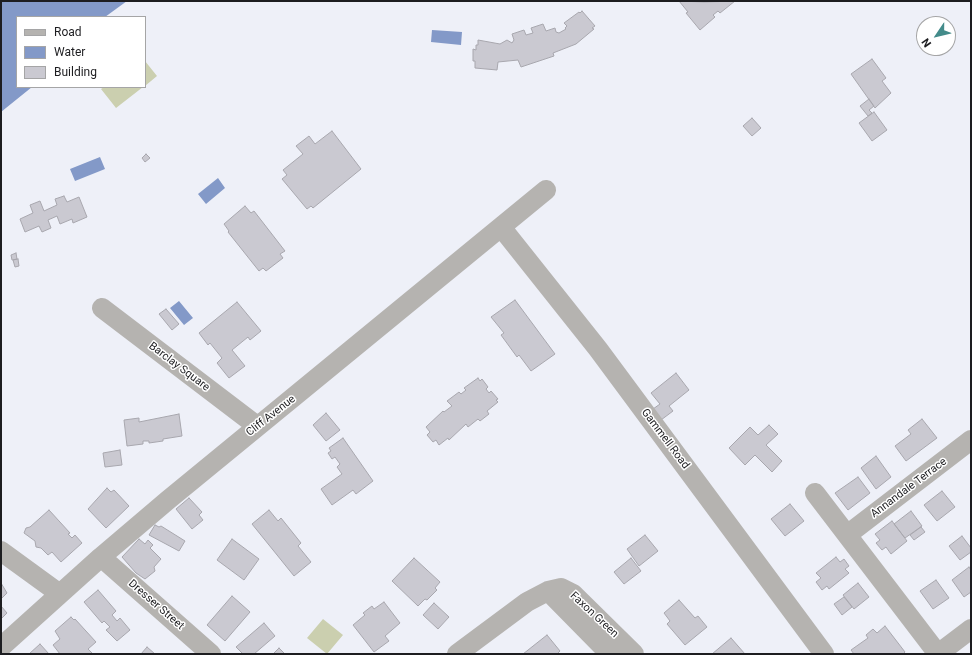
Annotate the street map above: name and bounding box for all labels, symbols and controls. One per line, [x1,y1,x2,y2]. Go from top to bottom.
legend [16,16,146,88]
north arrow [916,16,956,56]
text: Road [54,25,82,39]
text: N [919,36,934,50]
text: Water [54,45,85,59]
text: Building [54,65,97,79]
street label: Barclay Square [146,340,212,394]
street label: Cliff Avenue [244,393,298,439]
street label: Gammell Road [638,406,692,472]
street label: Annandale Terrace [868,455,950,521]
street label: Dresser Street [126,577,186,633]
street label: Faxon Green [567,589,621,641]

